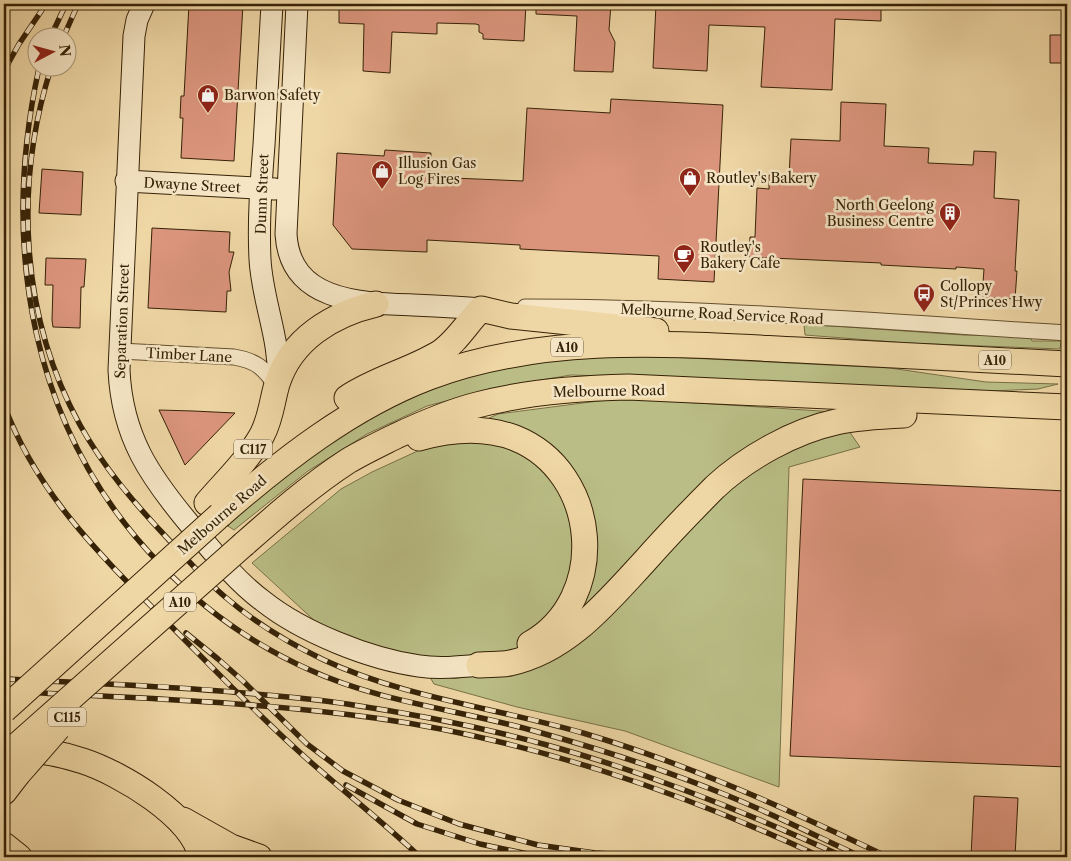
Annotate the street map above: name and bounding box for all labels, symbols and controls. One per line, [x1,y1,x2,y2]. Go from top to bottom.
north arrow [28,28,78,78]
text: N [55,44,75,58]
shop icon: Barwon Safety [196,83,220,114]
place label: Barwon Safety [224,86,321,104]
street label: Dunn Street [252,153,272,235]
place label: Illusion Gas Log Fires [398,154,476,188]
shop icon: Illusion Gas Log Fires [370,159,394,190]
shop icon: Routley's Bakery [678,166,702,197]
place label: Routley's Bakery [706,169,817,187]
street label: Dwayne Street [143,173,241,197]
place label: North Geelong Business Centre [827,196,935,230]
building icon: North Geelong Business Centre [938,201,962,232]
place label: Routley's Bakery Cafe [700,238,781,272]
cafe icon: Routley's Bakery Cafe [672,243,696,274]
street label: Separation Street [111,263,133,379]
place label: Collopy St/Princes Hwy [940,277,1043,311]
bus stop icon: Collopy St/Princes Hwy [912,282,936,313]
street label: Melbourne Road Service Road [620,300,825,328]
road number: A10 [551,338,583,357]
street label: Timber Lane [145,344,233,366]
road number: A10 [979,350,1011,370]
street label: Melbourne Road [553,381,666,401]
road number: C117 [234,439,272,458]
street label: Melbourne Road [174,471,271,559]
road number: A10 [164,592,196,612]
road number: C115 [48,708,86,726]

